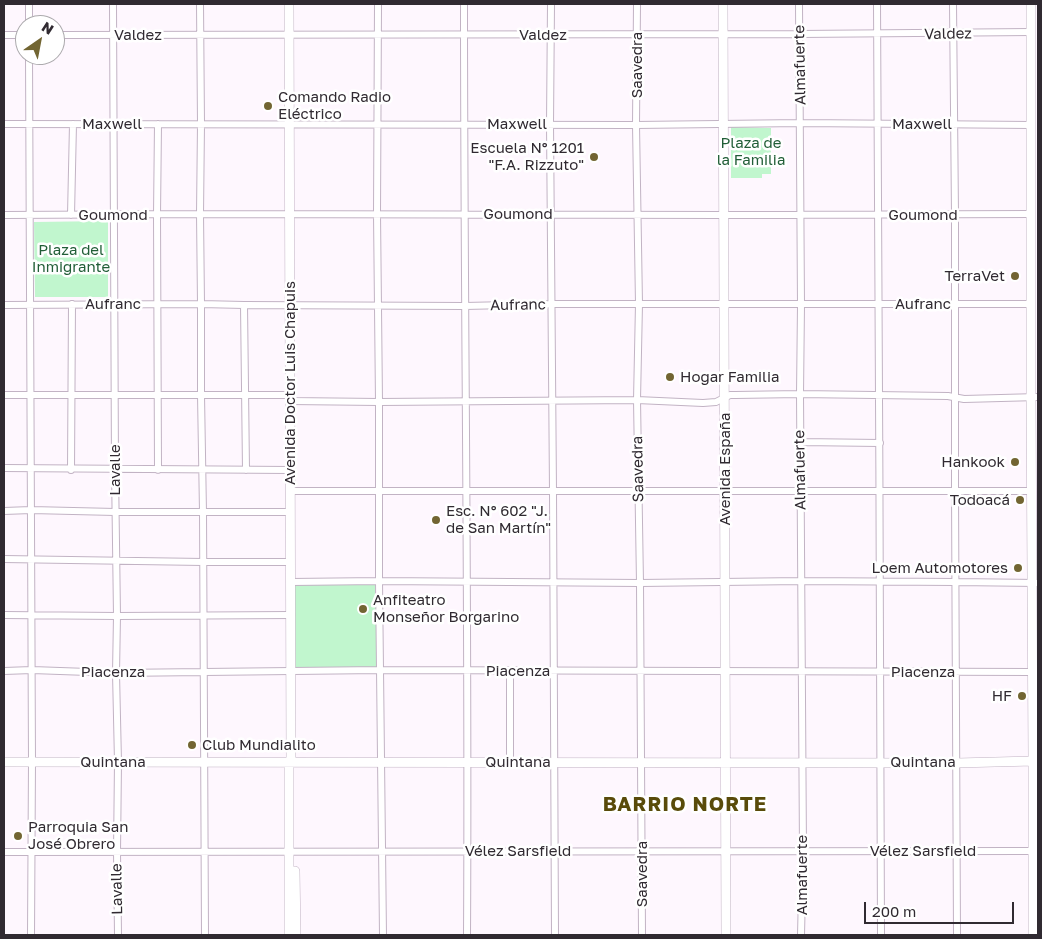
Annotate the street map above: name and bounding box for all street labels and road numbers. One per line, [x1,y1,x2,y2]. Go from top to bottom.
street label: Almafuerte [790,25,810,105]
street label: Valdez [924,25,972,43]
street label: Valdez [114,26,162,44]
street label: Valdez [519,26,567,44]
street label: Saavedra [628,32,646,98]
street label: Maxwell [82,115,142,133]
street label: Maxwell [487,115,547,133]
street label: Maxwell [892,115,952,133]
street label: Goumond [483,205,553,223]
street label: Goumond [78,206,148,224]
street label: Goumond [888,206,958,224]
street label: Avenida Doctor Luis Chapuis [281,281,299,485]
street label: Aufranc [85,295,141,313]
street label: Aufranc [895,295,951,313]
street label: Aufranc [490,296,546,314]
street label: Avenida España [716,412,734,526]
street label: Almafuerte [790,430,810,510]
street label: Saavedra [628,436,648,502]
street label: Lavalle [106,444,124,496]
street label: Piacenza [486,662,550,680]
street label: Piacenza [81,663,145,681]
street label: Piacenza [891,663,955,681]
street label: Quintana [80,753,146,771]
street label: Quintana [485,753,551,771]
street label: Quintana [890,753,956,771]
street label: Almafuerte [793,835,811,915]
street label: Saavedra [633,841,651,907]
street label: Vélez Sarsfield [465,842,571,860]
street label: Vélez Sarsfield [870,842,976,860]
street label: Lavalle [108,863,126,915]

